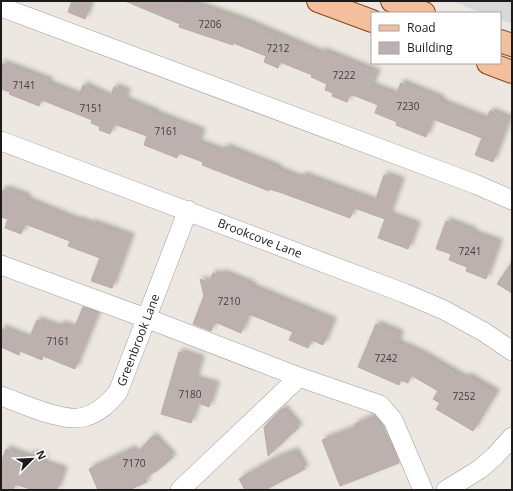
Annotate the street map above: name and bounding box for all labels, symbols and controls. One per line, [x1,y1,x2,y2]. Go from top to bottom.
legend [371,12,501,64]
house number: 7206 [199,17,222,31]
text: Road [407,19,436,36]
text: Building [407,39,453,56]
house number: 7212 [267,41,290,55]
house number: 7222 [333,68,356,82]
house number: 7141 [13,78,35,92]
house number: 7230 [397,99,420,113]
house number: 7151 [80,101,102,115]
house number: 7161 [155,124,177,138]
street label: Brookcove Lane [215,214,305,262]
house number: 7241 [459,244,481,258]
street label: Greenbrook Lane [113,291,164,389]
house number: 7210 [218,294,241,308]
house number: 7161 [47,334,69,348]
house number: 7242 [375,351,398,365]
house number: 7180 [179,387,202,401]
house number: 7252 [453,389,476,403]
north arrow [12,439,52,479]
text: N [33,448,50,462]
house number: 7170 [123,456,146,470]

